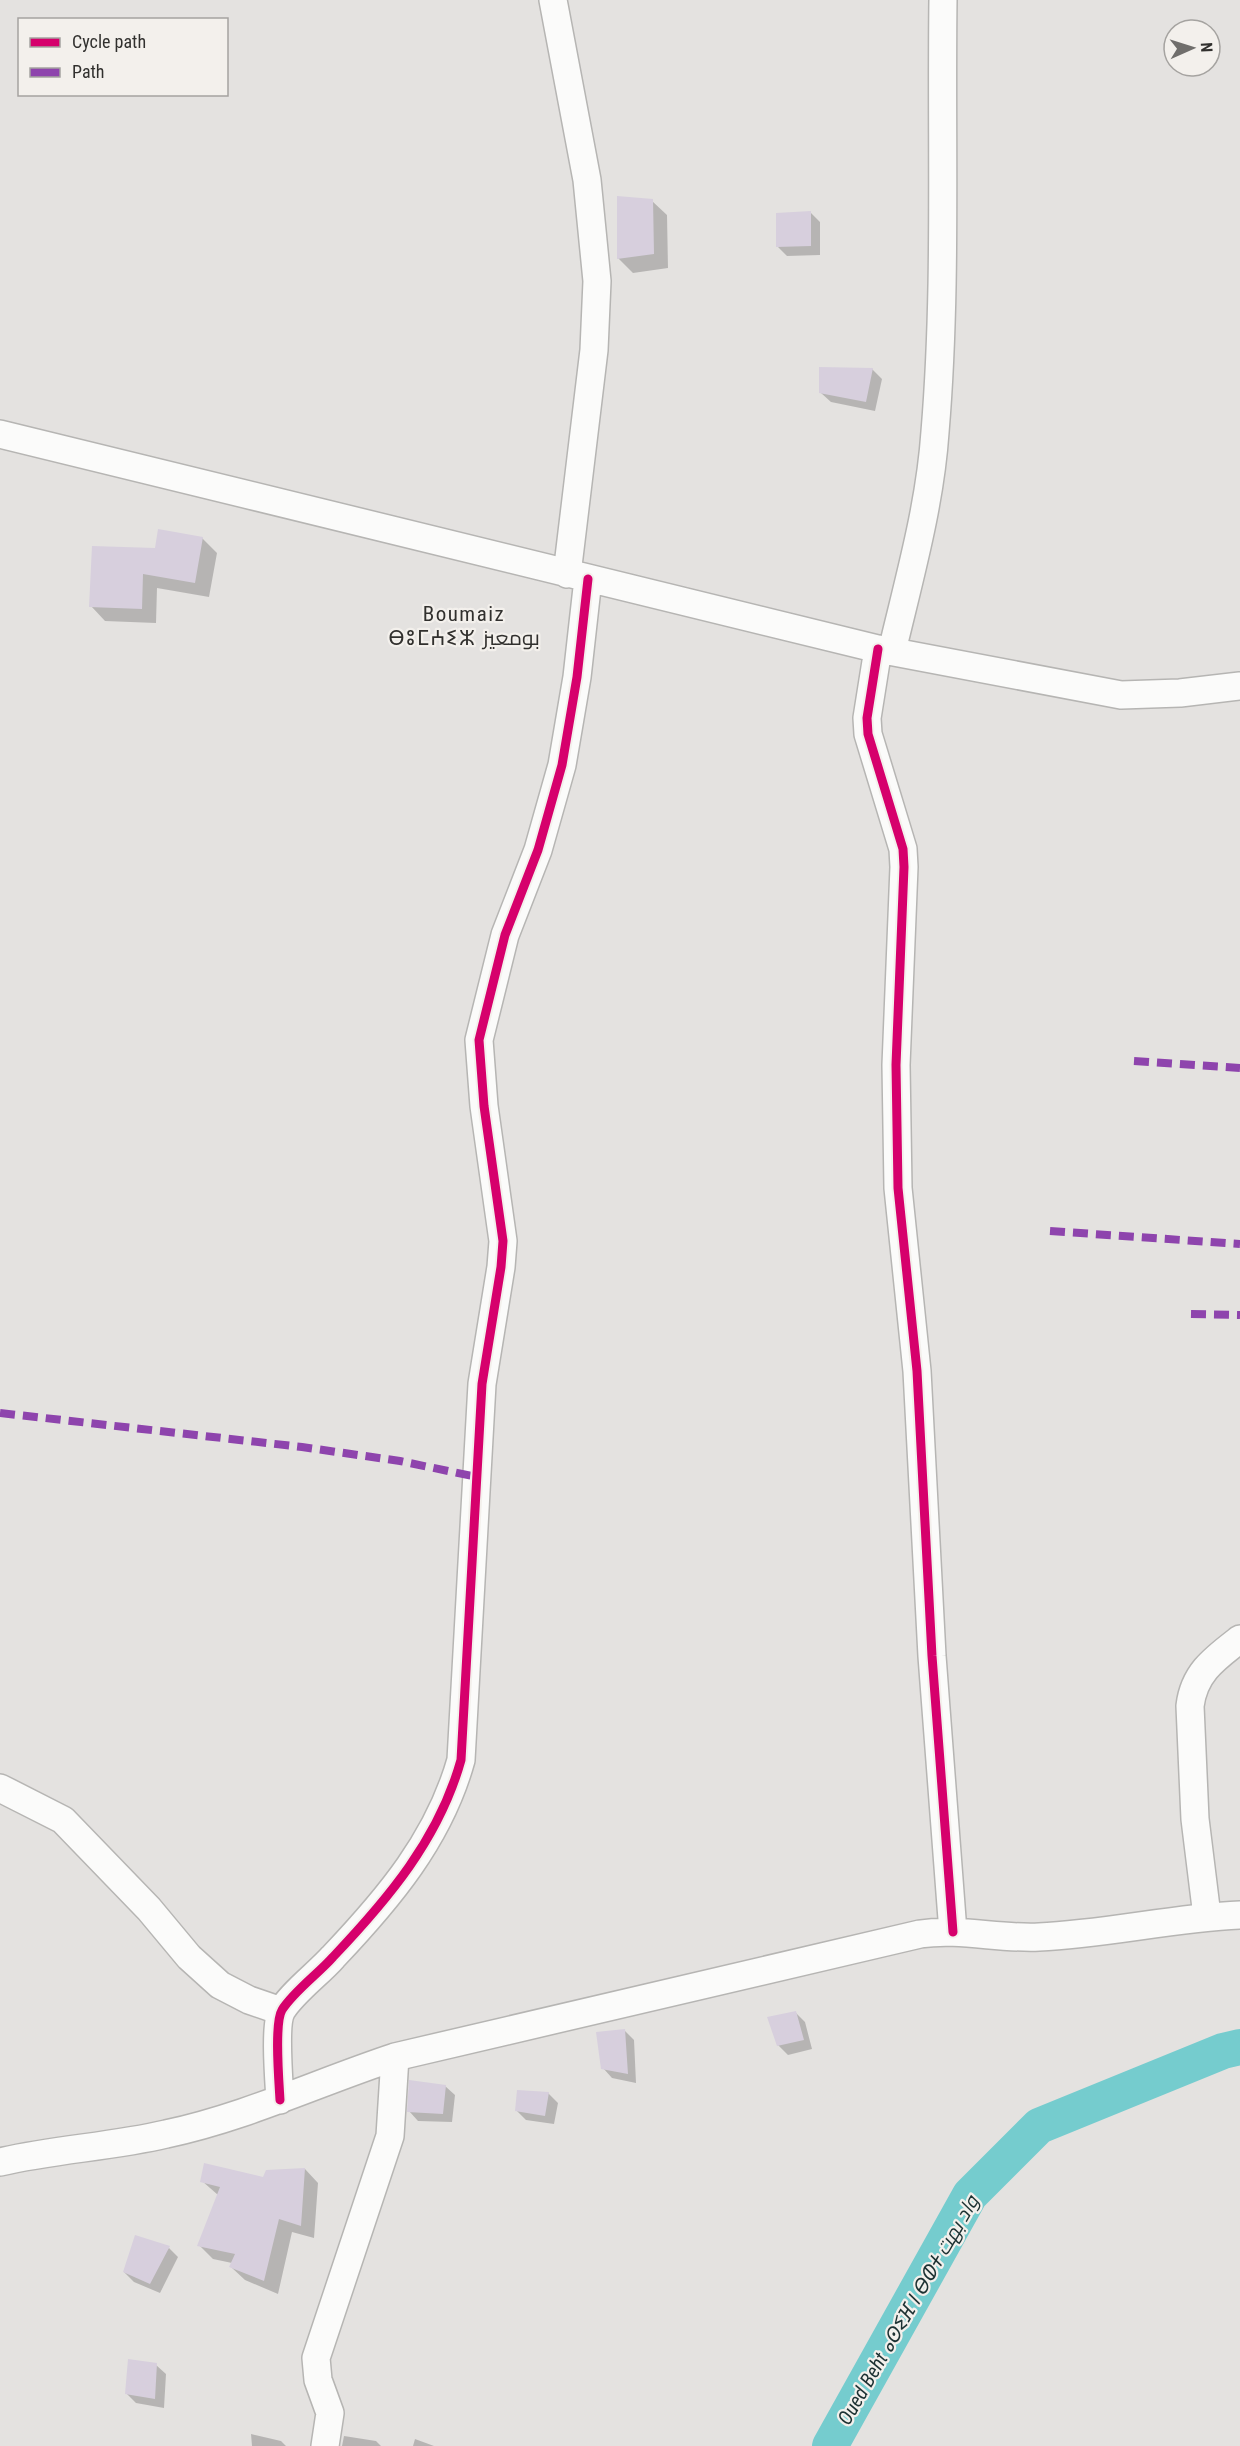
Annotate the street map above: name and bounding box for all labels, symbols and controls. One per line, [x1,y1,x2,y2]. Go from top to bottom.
legend [18,18,228,96]
north arrow [1162,18,1222,78]
text: Cycle path [72,31,146,52]
text: N [1197,42,1216,53]
text: Path [72,61,105,82]
district label: Boumaiz ⴱⵓⵎⵄⵉⵣ بومعيز [388,602,540,650]
water label: Oued Beht ⴰⵙⵉⴼ ⵏ ⴱⵀⵜ واد بهت [832,2190,984,2429]

